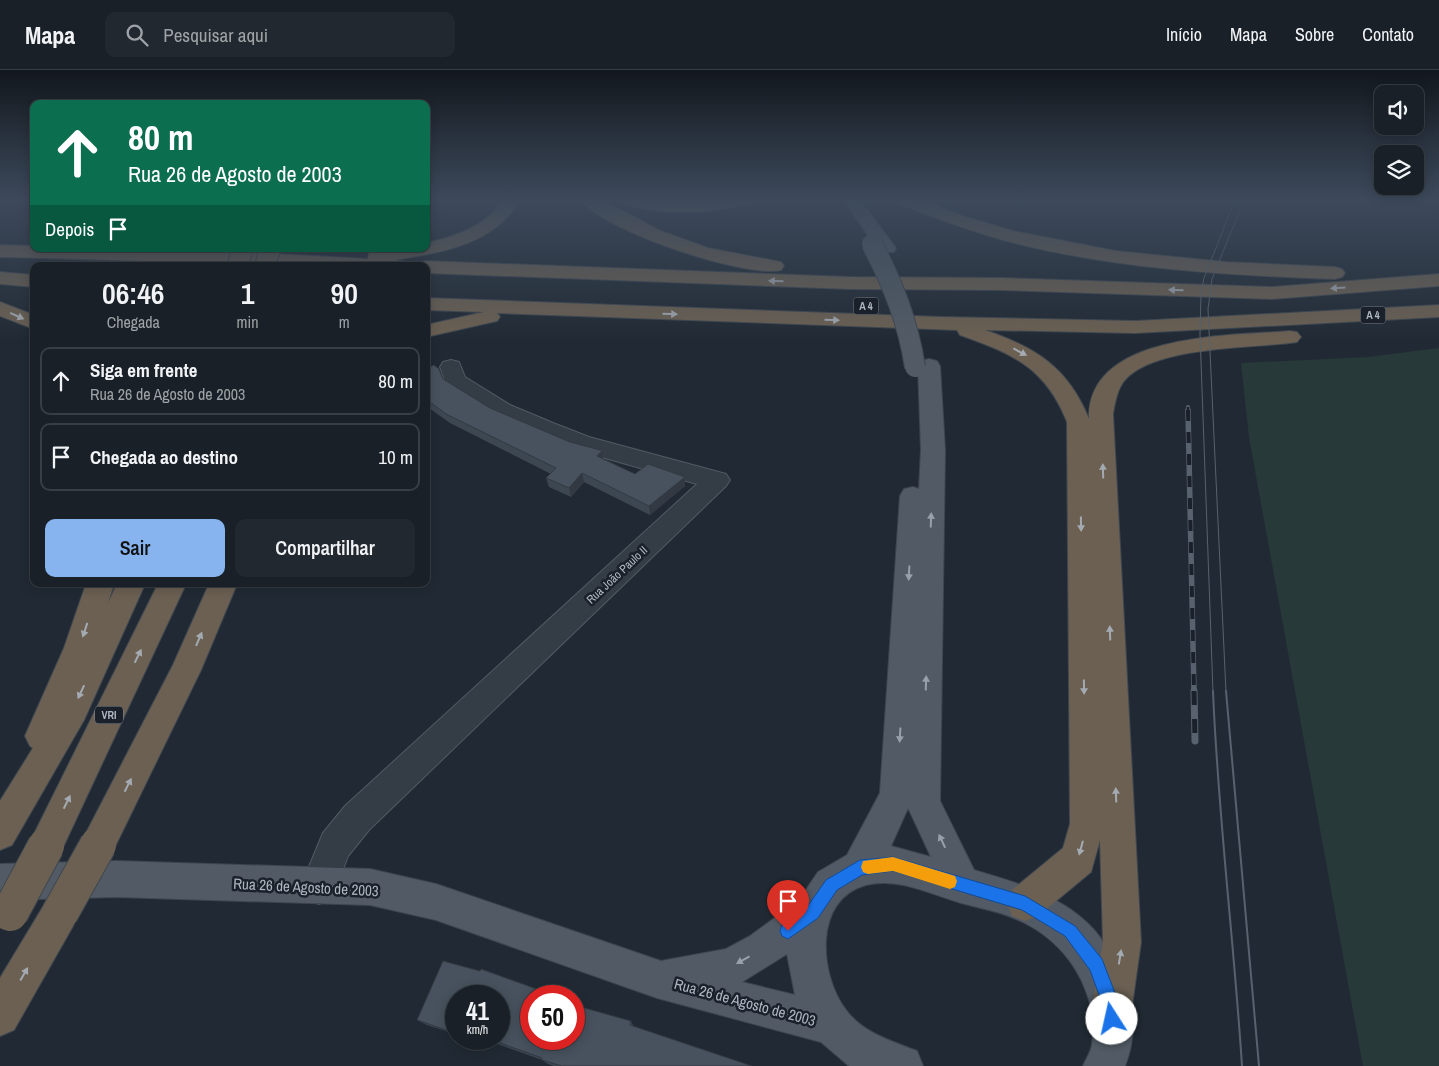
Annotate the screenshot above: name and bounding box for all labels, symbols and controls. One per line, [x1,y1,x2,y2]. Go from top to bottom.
search box [105,12,455,57]
text: Mapa [25,19,75,51]
icon: search [123,21,151,49]
text: Pesquisar aqui [163,22,268,48]
text: Início [1166,22,1202,47]
text: Mapa [1230,22,1267,47]
text: Sobre [1295,22,1334,47]
text: Contato [1362,22,1414,47]
map controls [1374,85,1424,195]
button: sound [1374,85,1424,135]
text: 80 m [128,114,193,161]
icon: ahead [45,120,110,185]
button: layers [1374,145,1424,195]
text: Rua 26 de Agosto de 2003 [128,159,342,189]
icon: arrive [104,215,132,243]
text: Depois [45,216,94,242]
text: 06:46 [102,273,165,313]
text: 1 [241,273,254,313]
text: 90 [331,273,358,313]
one-way arrow [768,276,784,284]
one-way arrow [1330,285,1346,293]
one-way arrow [1168,286,1184,294]
road number: A 4 [854,298,878,315]
road number: A 4 [1360,306,1386,324]
one-way arrow [662,310,678,318]
text: Chegada [107,311,160,333]
text: min [237,311,258,333]
text: m [339,311,350,333]
one-way arrow [10,312,24,320]
one-way arrow [825,316,841,324]
one-way arrow [1013,348,1027,356]
text: Siga em frente [90,357,197,383]
icon: ahead [47,367,75,395]
text: 80 m [378,368,413,394]
text: Rua 26 de Agosto de 2003 [90,383,245,405]
icon: arrive [47,443,75,471]
text: Chegada ao destino [90,444,238,470]
text: 10 m [378,444,413,470]
one-way arrow [1099,462,1107,478]
one-way arrow [927,512,935,528]
one-way arrow [1077,517,1085,533]
button: Sair [45,519,225,577]
button: Compartilhar [235,519,415,577]
street label: Rua João Paulo II [583,542,651,608]
one-way arrow [905,565,913,581]
one-way arrow [81,623,89,638]
one-way arrow [1105,625,1113,641]
one-way arrow [196,632,204,646]
one-way arrow [134,649,142,663]
one-way arrow [923,674,931,690]
one-way arrow [1081,679,1089,695]
one-way arrow [77,685,85,699]
road number: VRI [95,706,123,724]
one-way arrow [896,728,904,744]
one-way arrow [124,778,132,793]
one-way arrow [1112,787,1120,803]
one-way arrow [63,795,71,809]
one-way arrow [937,834,945,848]
one-way arrow [1077,841,1085,856]
street label: Rua 26 de Agosto de 2003 [233,873,379,901]
pin [767,880,809,931]
icon: arrive [774,887,802,915]
one-way arrow [1116,949,1124,965]
one-way arrow [736,956,751,964]
one-way arrow [20,967,29,980]
street label: Rua 26 de Agosto de 2003 [672,973,818,1031]
speed limit sign: 50 [520,985,585,1050]
position arrow [1085,992,1137,1044]
text: 41 [466,994,489,1028]
text: km/h [467,1022,488,1038]

